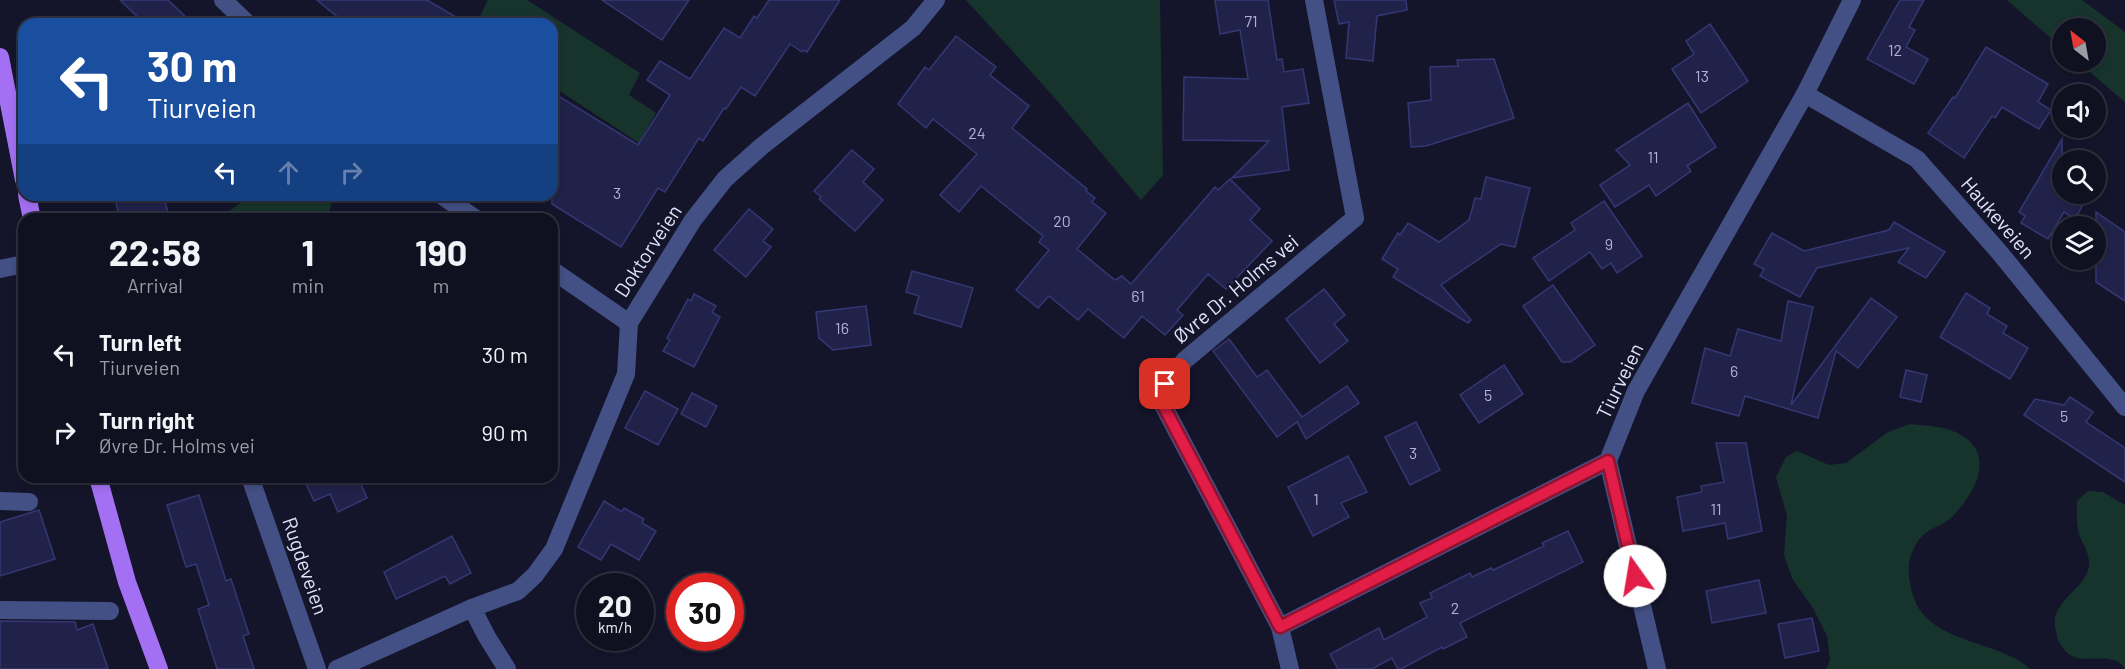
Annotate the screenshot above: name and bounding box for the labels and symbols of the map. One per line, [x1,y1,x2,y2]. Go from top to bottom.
house number: 71 [1244,11,1258,30]
north arrow [2052,18,2106,72]
house number: 12 [1888,40,1902,59]
house number: 13 [1695,66,1709,85]
house number: 24 [968,123,986,142]
house number: 11 [1647,147,1659,166]
street label: Haukeveien [1957,172,2041,263]
house number: 3 [613,183,621,202]
street label: Doktorveien [608,200,686,301]
house number: 20 [1053,211,1071,230]
street label: Øvre Dr. Holms vei [1168,229,1303,348]
house number: 9 [1605,234,1613,253]
house number: 61 [1131,286,1145,305]
house number: 16 [835,318,849,337]
street label: Tiurveien [1591,339,1648,422]
pin [1139,358,1190,409]
house number: 6 [1730,361,1738,380]
house number: 5 [1484,385,1492,404]
house number: 5 [2060,406,2068,425]
house number: 3 [1409,443,1417,462]
house number: 1 [1313,489,1319,508]
house number: 11 [1710,499,1722,518]
street label: Rugdeveien [278,514,334,617]
position arrow [1603,544,1667,608]
speed limit sign: 30 [666,573,744,651]
house number: 2 [1451,598,1459,617]

